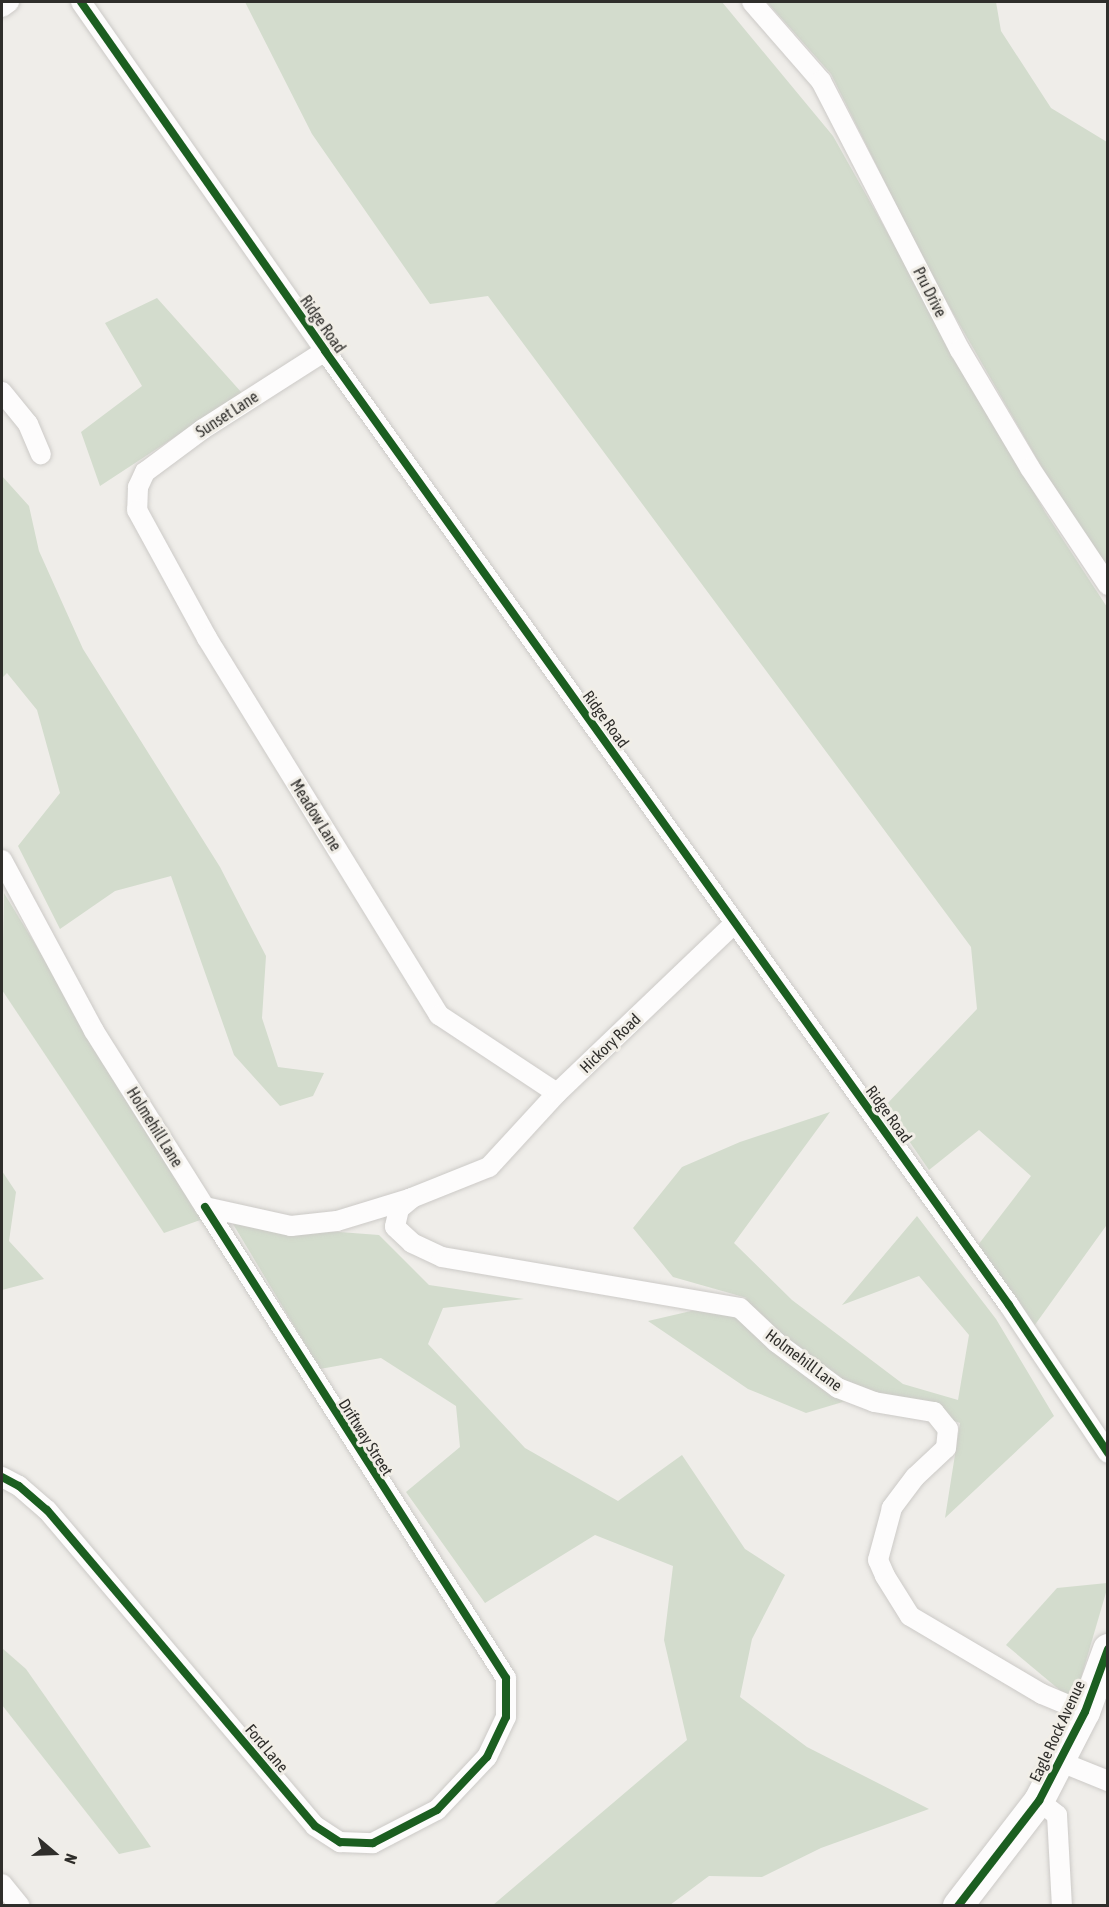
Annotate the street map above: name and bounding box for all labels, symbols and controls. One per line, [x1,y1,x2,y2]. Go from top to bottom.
street label: Pru Drive [909,264,951,320]
street label: Ridge Road [296,292,350,356]
street label: Sunset Lane [192,387,262,441]
street label: Ridge Road [579,687,633,751]
street label: Meadow Lane [286,776,346,854]
street label: Hickory Road [576,1009,644,1077]
street label: Ridge Road [862,1082,916,1146]
street label: Holmehill Lane [123,1083,187,1171]
street label: Holmehill Lane [762,1325,846,1395]
street label: Driftway Street [335,1395,397,1479]
street label: Eagle Rock Avenue [1025,1677,1089,1785]
street label: Ford Lane [241,1720,293,1776]
north arrow [24,1823,84,1883]
text: N [61,1851,81,1866]

